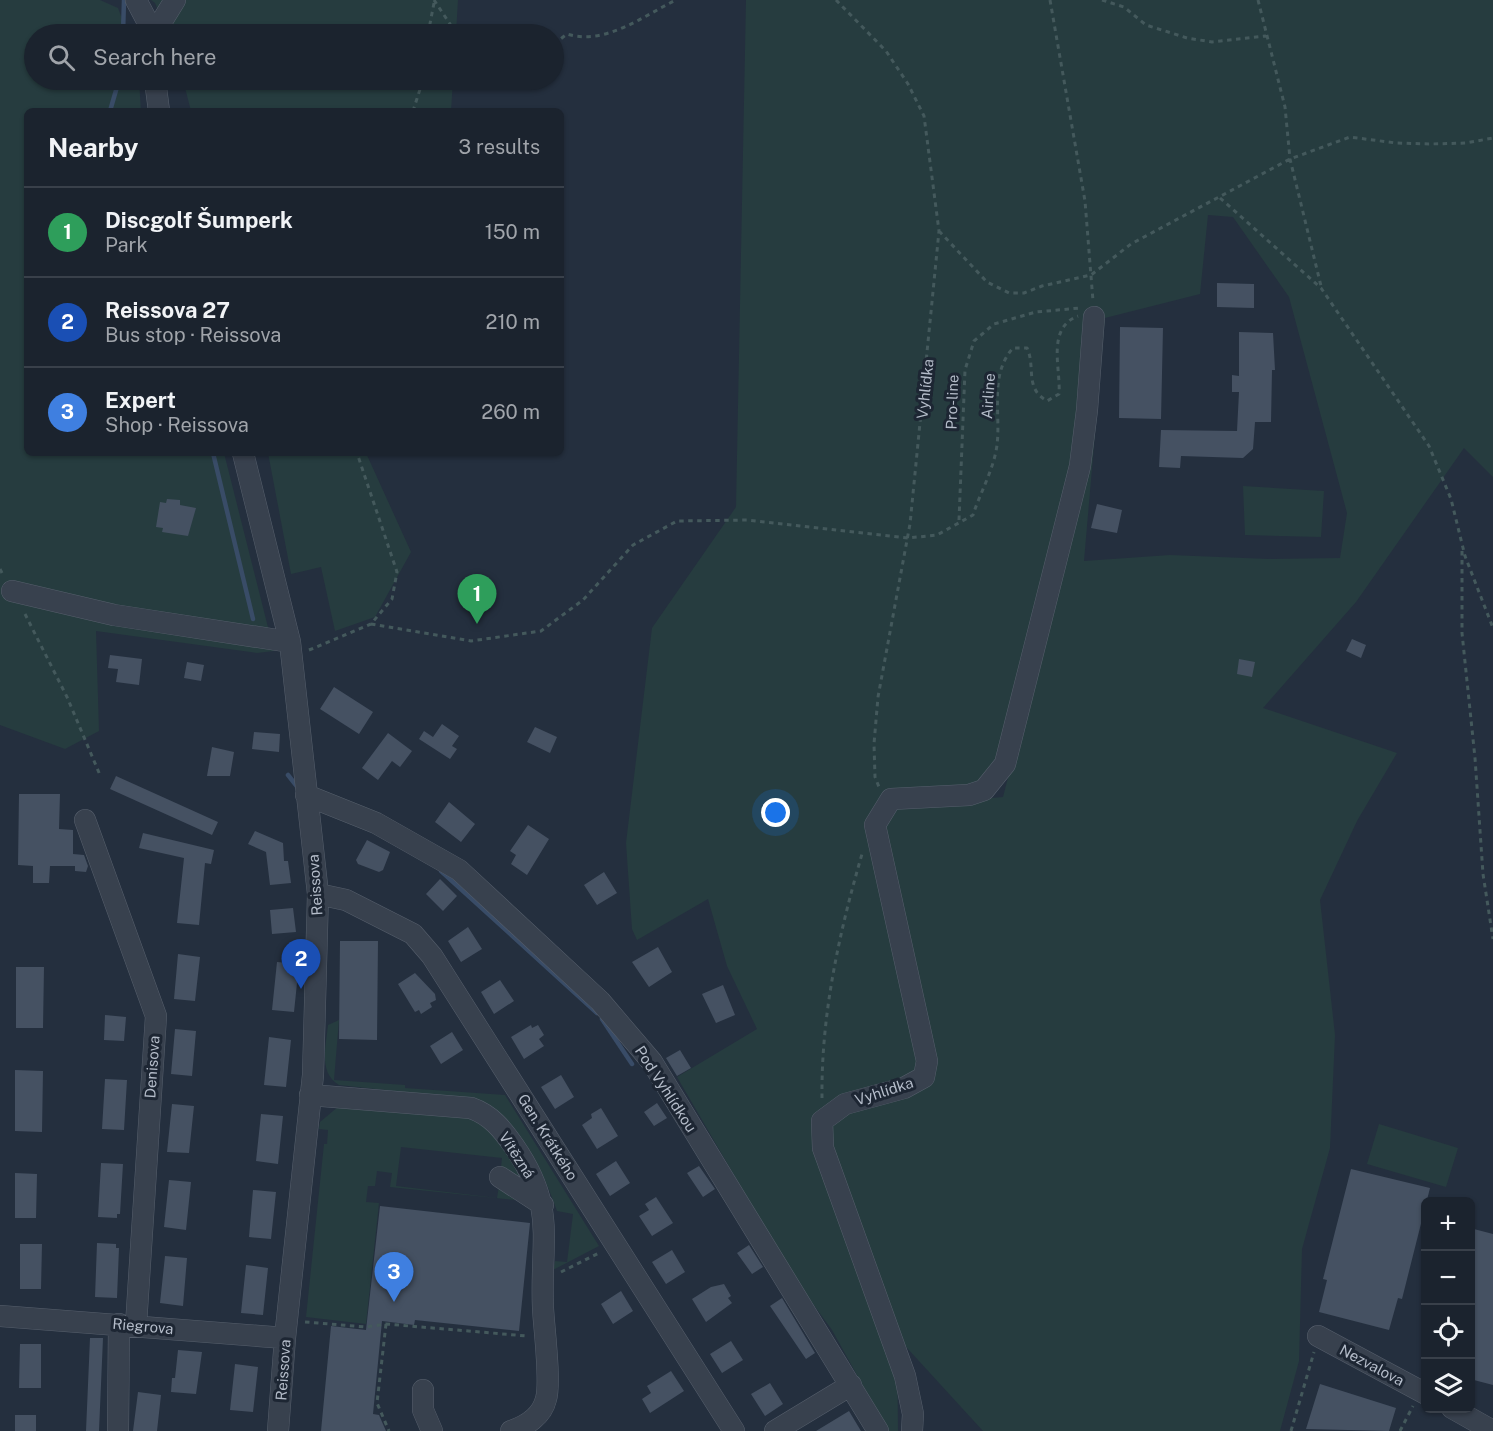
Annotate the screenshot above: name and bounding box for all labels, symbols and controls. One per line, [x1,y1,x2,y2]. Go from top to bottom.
search box [24,24,564,90]
icon: search [45,41,78,74]
text: Search here [93,44,217,70]
text: Nearby [48,132,138,163]
text: 3 results [459,135,540,159]
text: Discgolf Šumperk [105,207,293,233]
text: 1 [63,220,72,244]
text: 150 m [485,220,540,244]
text: Park [105,233,148,257]
text: Reissova 27 [105,297,230,323]
text: 2 [61,310,74,334]
text: 210 m [486,310,540,334]
text: Bus stop · Reissova [105,323,281,347]
street label: Vyhlídka [913,358,937,420]
street label: Airline [978,373,998,419]
street label: Pro-line [943,374,961,430]
text: Expert [105,387,176,413]
text: 3 [61,400,74,424]
text: 260 m [481,400,540,424]
text: Shop · Reissova [105,413,249,437]
pin: 1 [458,574,496,624]
your location [761,798,790,827]
street label: Reissova [304,854,326,916]
pin: 2 [282,940,320,989]
street label: Denisova [141,1035,163,1099]
street label: Pod Vyhlídkou [632,1043,700,1135]
street label: Vyhlídka [853,1074,915,1108]
street label: Gen. Krátkého [515,1091,581,1183]
street label: Vítězná [496,1129,538,1181]
map controls [1421,1197,1475,1413]
button: + [1421,1197,1475,1251]
button: − [1421,1251,1475,1305]
pin: 3 [374,1252,414,1302]
button: locate [1421,1305,1475,1359]
street label: Riegrova [112,1315,174,1337]
street label: Reissova [272,1339,294,1401]
street label: Nezvalova [1337,1341,1407,1389]
button: layers [1421,1359,1475,1413]

